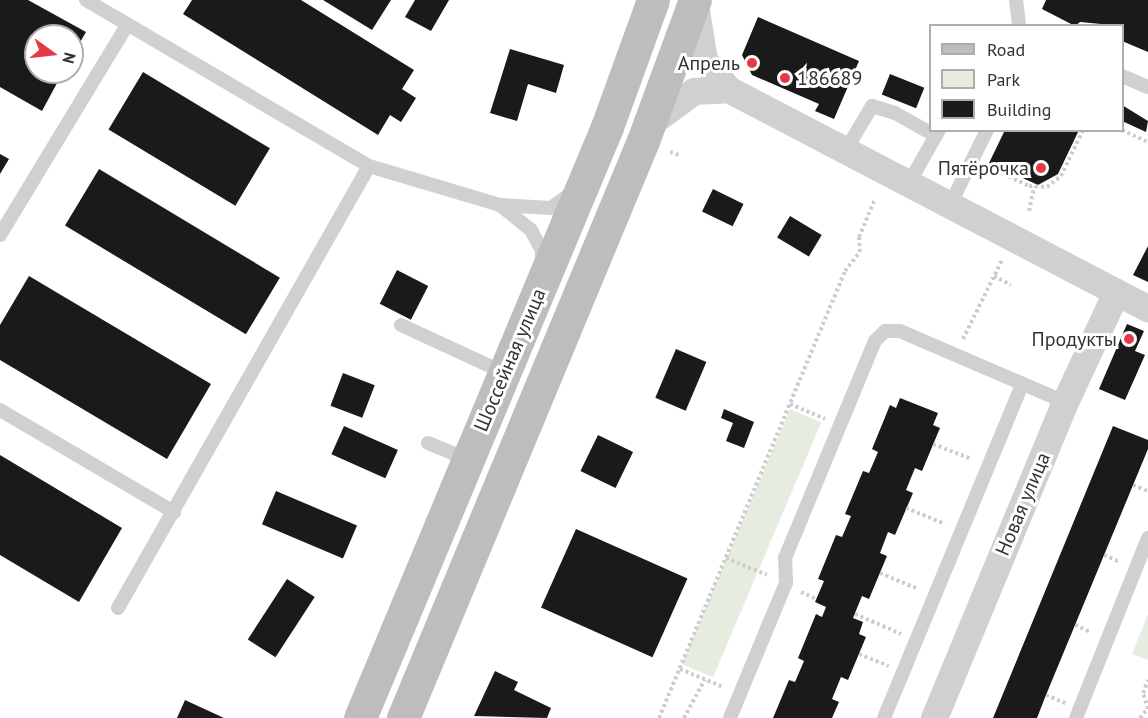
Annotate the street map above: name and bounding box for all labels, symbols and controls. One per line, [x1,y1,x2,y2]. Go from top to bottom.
north arrow [24,24,84,84]
legend [929,24,1124,132]
text: Road [987,38,1025,61]
text: N [58,50,80,66]
place label: Апрель [678,51,740,75]
marker: Апрель [745,56,759,70]
place label: 186689 [797,66,862,90]
text: Park [987,68,1020,91]
marker: 186689 [778,71,792,85]
text: Building [987,98,1051,121]
place label: Пятёрочка [938,156,1029,180]
marker: Пятёрочка [1034,161,1048,175]
street label: Шоссейная улица [469,285,551,435]
place label: Продукты [1032,327,1117,351]
marker: Продукты [1122,332,1136,346]
street label: Новая улица [991,449,1055,559]

